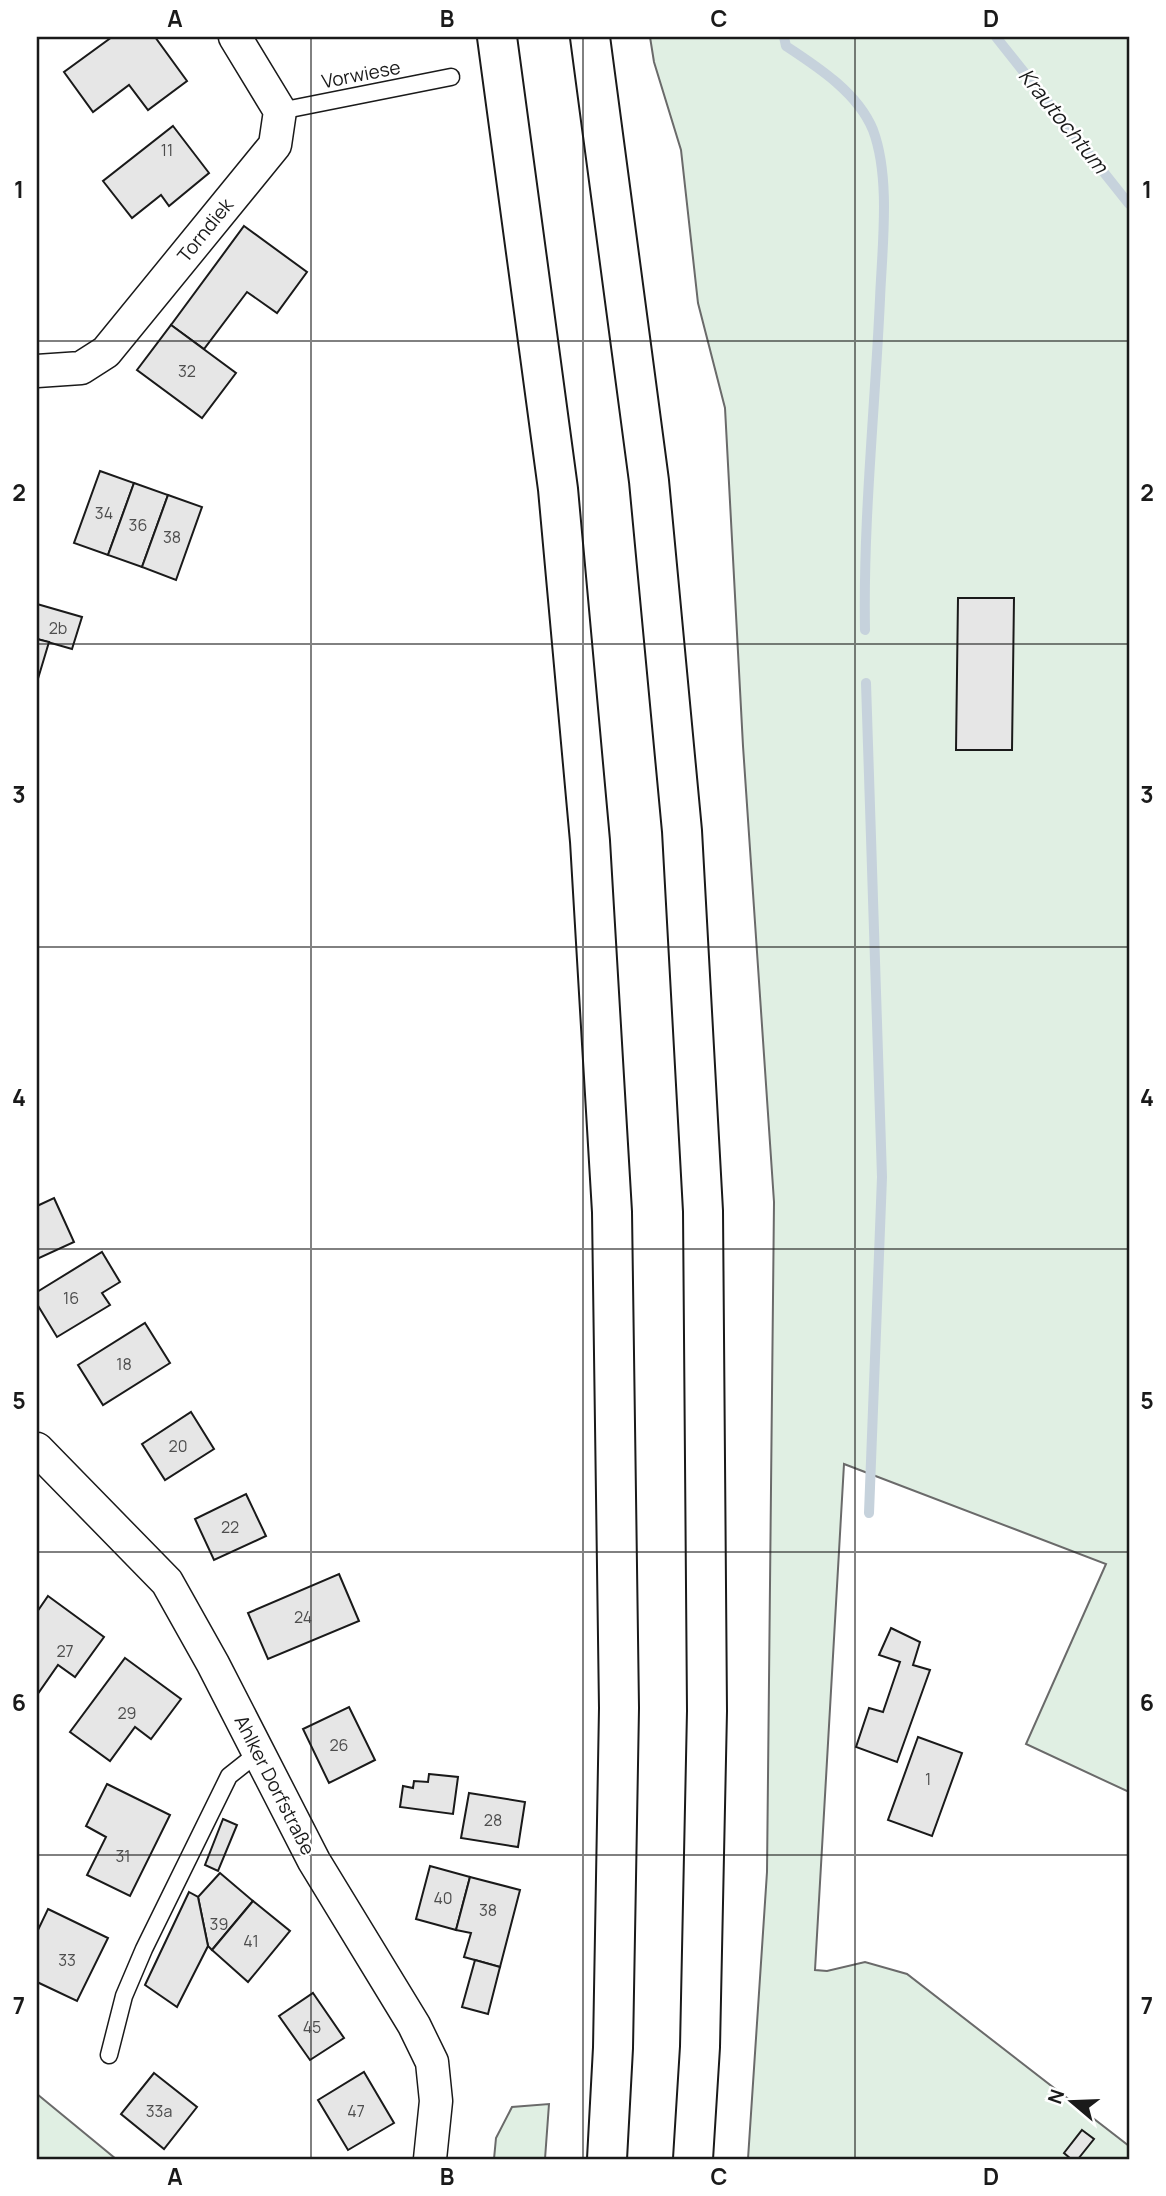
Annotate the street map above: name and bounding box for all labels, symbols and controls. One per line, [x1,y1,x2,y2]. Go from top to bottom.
text: A [167,2,183,34]
text: B [440,2,454,34]
text: C [711,2,728,34]
text: D [983,2,999,34]
street label: Vorwiese [319,54,403,94]
water label: Krautochtum [1013,62,1115,179]
house number: 11 [161,139,173,161]
text: 1 [14,173,24,205]
text: 1 [1142,173,1152,205]
street label: Torndiek [171,192,239,267]
house number: 32 [178,360,196,382]
text: 2 [12,476,26,508]
text: 2 [1140,476,1154,508]
house number: 34 [95,502,113,524]
house number: 36 [129,514,147,536]
house number: 38 [163,526,181,548]
house number: 2b [49,617,67,639]
text: 3 [12,778,26,810]
text: 3 [1140,778,1154,810]
text: 4 [12,1081,26,1113]
text: 4 [1140,1081,1154,1113]
house number: 16 [63,1287,79,1309]
house number: 18 [116,1353,132,1375]
text: 5 [12,1384,26,1416]
text: 5 [1140,1384,1154,1416]
house number: 20 [169,1435,187,1457]
house number: 22 [221,1516,239,1538]
house number: 24 [294,1606,312,1628]
house number: 27 [56,1640,74,1662]
text: 6 [12,1686,26,1718]
text: 6 [1140,1686,1154,1718]
house number: 29 [117,1702,137,1724]
street label: Ahlker Dorfstraße [229,1711,321,1859]
house number: 26 [329,1734,349,1756]
house number: 1 [925,1768,931,1790]
house number: 28 [484,1809,502,1831]
house number: 31 [115,1845,131,1867]
house number: 40 [433,1887,453,1909]
house number: 38 [479,1899,497,1921]
house number: 39 [210,1913,228,1935]
house number: 41 [243,1930,259,1952]
house number: 33 [58,1949,76,1971]
text: 7 [13,1989,25,2021]
text: 7 [1141,1989,1153,2021]
house number: 45 [303,2016,321,2038]
north arrow [1036,2066,1106,2136]
text: N [1041,2086,1070,2107]
house number: 33a [146,2100,172,2122]
house number: 47 [347,2100,365,2122]
text: A [167,2160,183,2192]
text: B [440,2160,454,2192]
text: C [711,2160,728,2192]
text: D [983,2160,999,2192]

